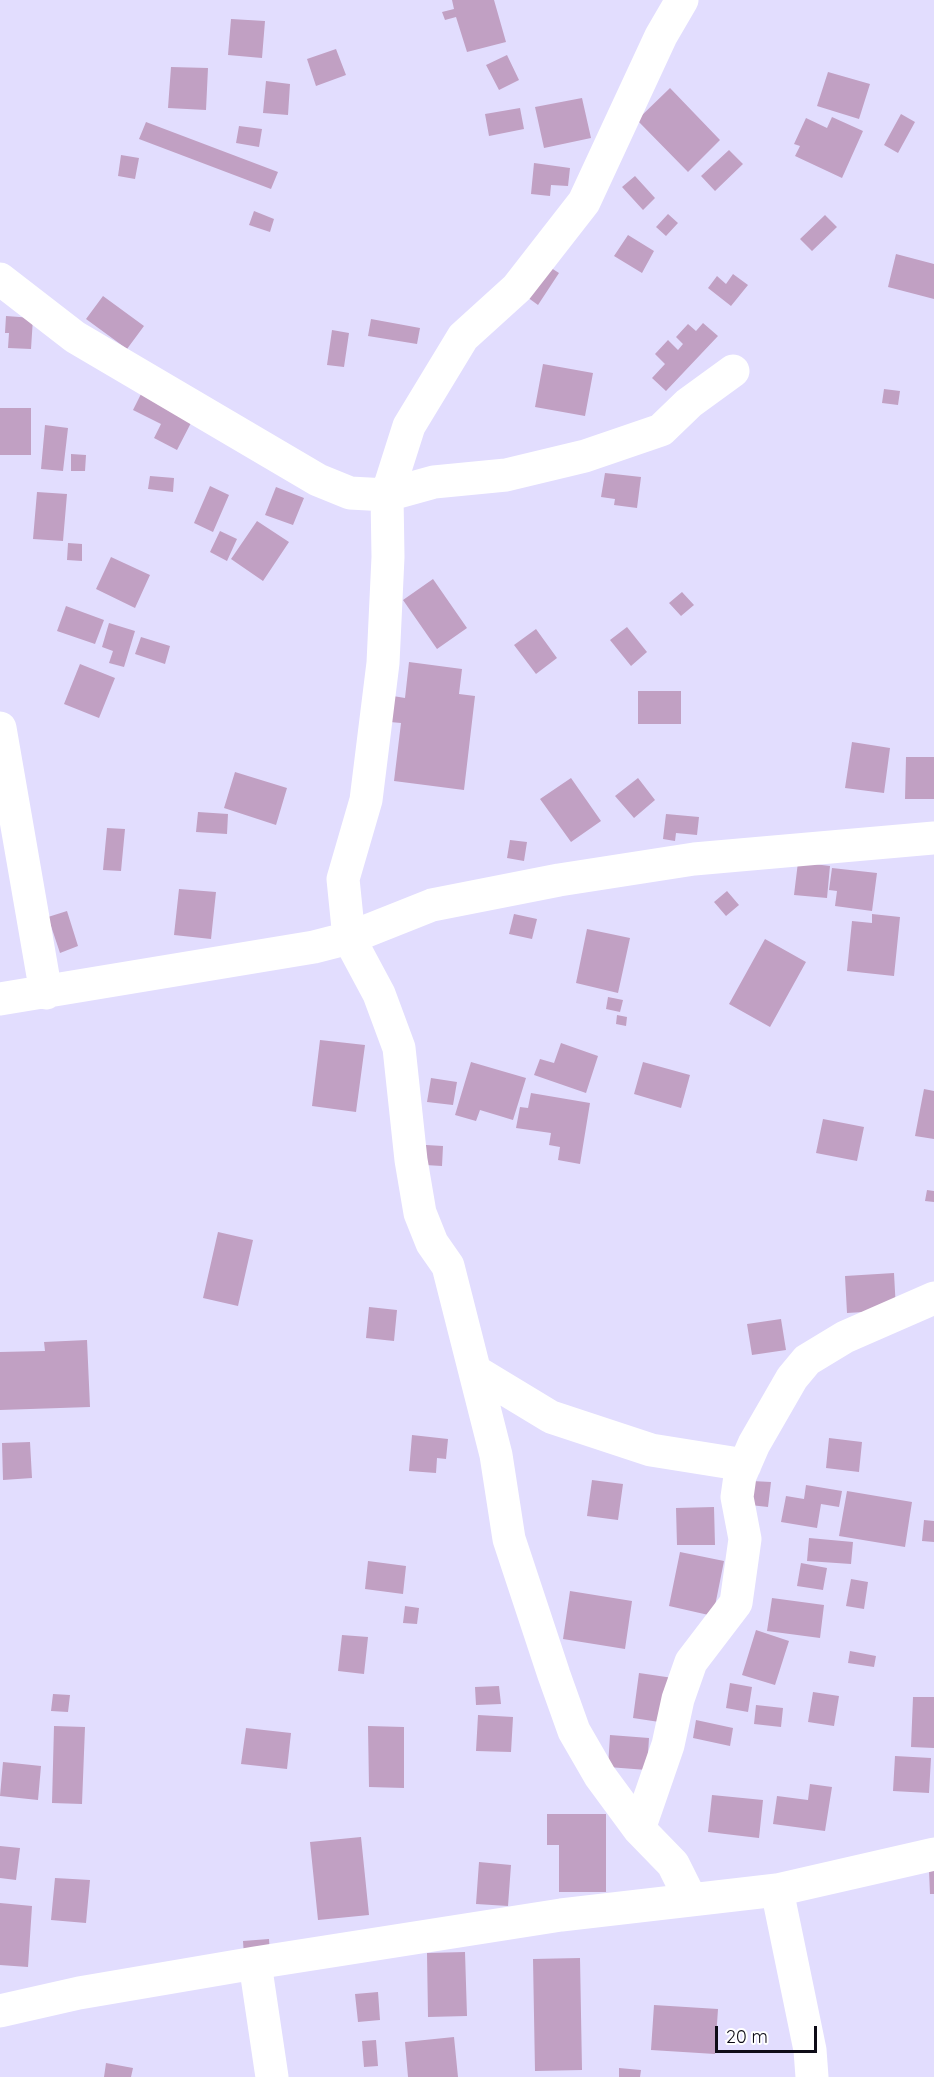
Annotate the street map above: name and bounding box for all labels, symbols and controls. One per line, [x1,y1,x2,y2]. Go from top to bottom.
scale bar [718,2014,820,2052]
text: 20 m [726,2025,768,2048]

